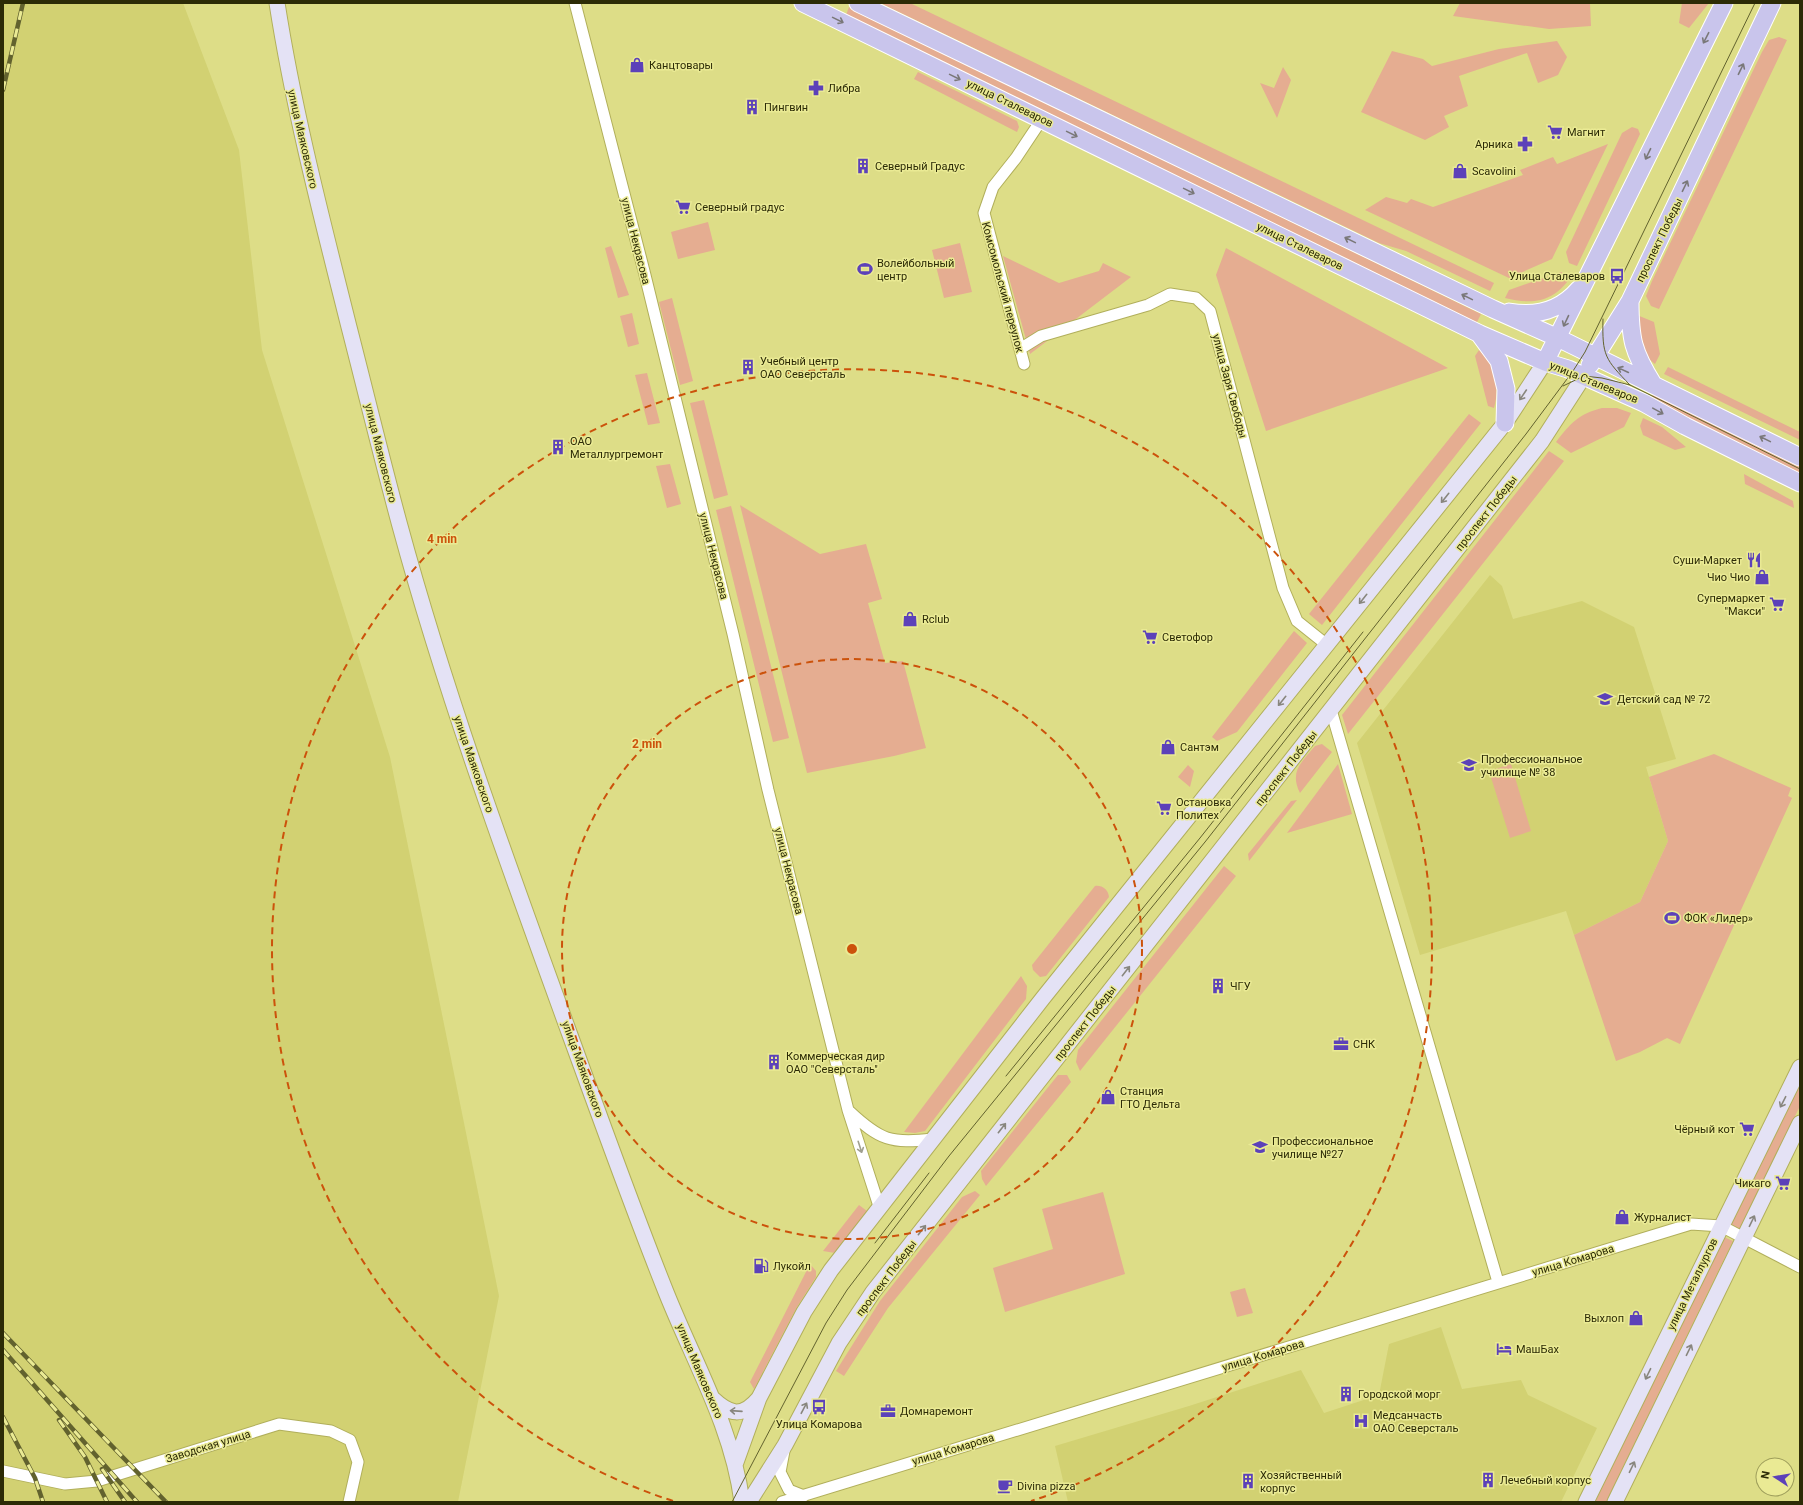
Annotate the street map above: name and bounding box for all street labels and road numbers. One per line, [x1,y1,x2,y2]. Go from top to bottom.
street label: улица Сталеваров [964,77,1055,130]
street label: улица Маяковского [285,88,320,190]
street label: улица Некрасова [618,196,653,286]
street label: проспект Победы [1633,196,1685,284]
street label: Комсомольский переулок [979,220,1026,354]
street label: улица Сталеваров [1254,220,1345,273]
street label: улица Заря Свободы [1209,333,1250,440]
street label: улица Сталеваров [1548,359,1640,406]
street label: улица Маяковского [362,402,399,504]
street label: проспект Победы [1453,473,1520,554]
street label: улица Некрасова [696,511,731,601]
street label: улица Маяковского [451,714,496,814]
street label: проспект Победы [1253,728,1320,809]
street label: улица Некрасова [771,826,806,916]
street label: проспект Победы [1052,983,1119,1064]
street label: улица Маяковского [559,1019,606,1119]
street label: улица Металлургов [1665,1236,1720,1332]
street label: проспект Победы [854,1238,919,1319]
street label: улица Комарова [1531,1242,1616,1279]
street label: улица Маяковского [674,1322,725,1421]
street label: улица Комарова [1221,1337,1306,1374]
street label: Заводская улица [164,1427,252,1466]
street label: улица Комарова [911,1431,996,1468]

